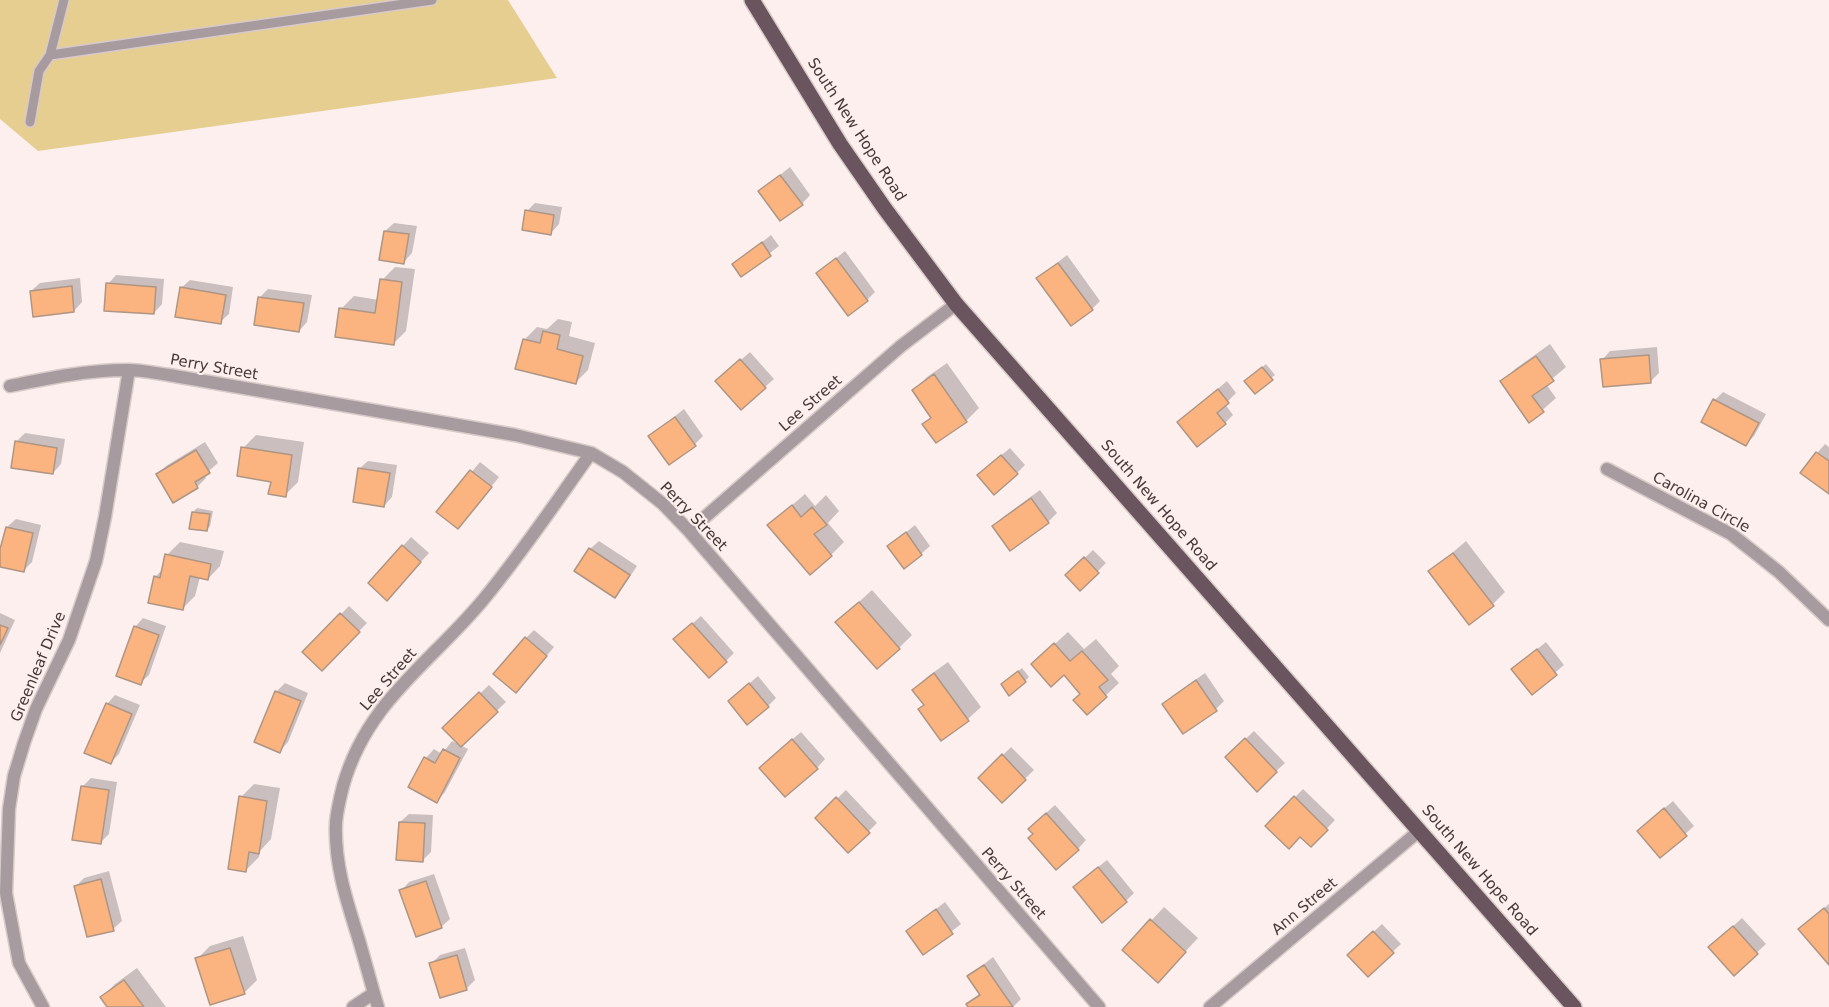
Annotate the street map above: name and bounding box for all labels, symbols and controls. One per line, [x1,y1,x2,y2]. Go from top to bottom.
street label: South New Hope Road [803,55,909,205]
street label: Perry Street [169,351,259,385]
street label: Lee Street [776,372,846,436]
street label: South New Hope Road [1096,437,1220,575]
street label: Carolina Circle [1649,469,1753,537]
street label: Perry Street [656,479,730,555]
street label: Greenleaf Drive [8,609,70,725]
street label: Lee Street [357,645,421,715]
street label: South New Hope Road [1417,802,1541,940]
street label: Perry Street [977,844,1049,924]
street label: Ann Street [1269,875,1341,939]

